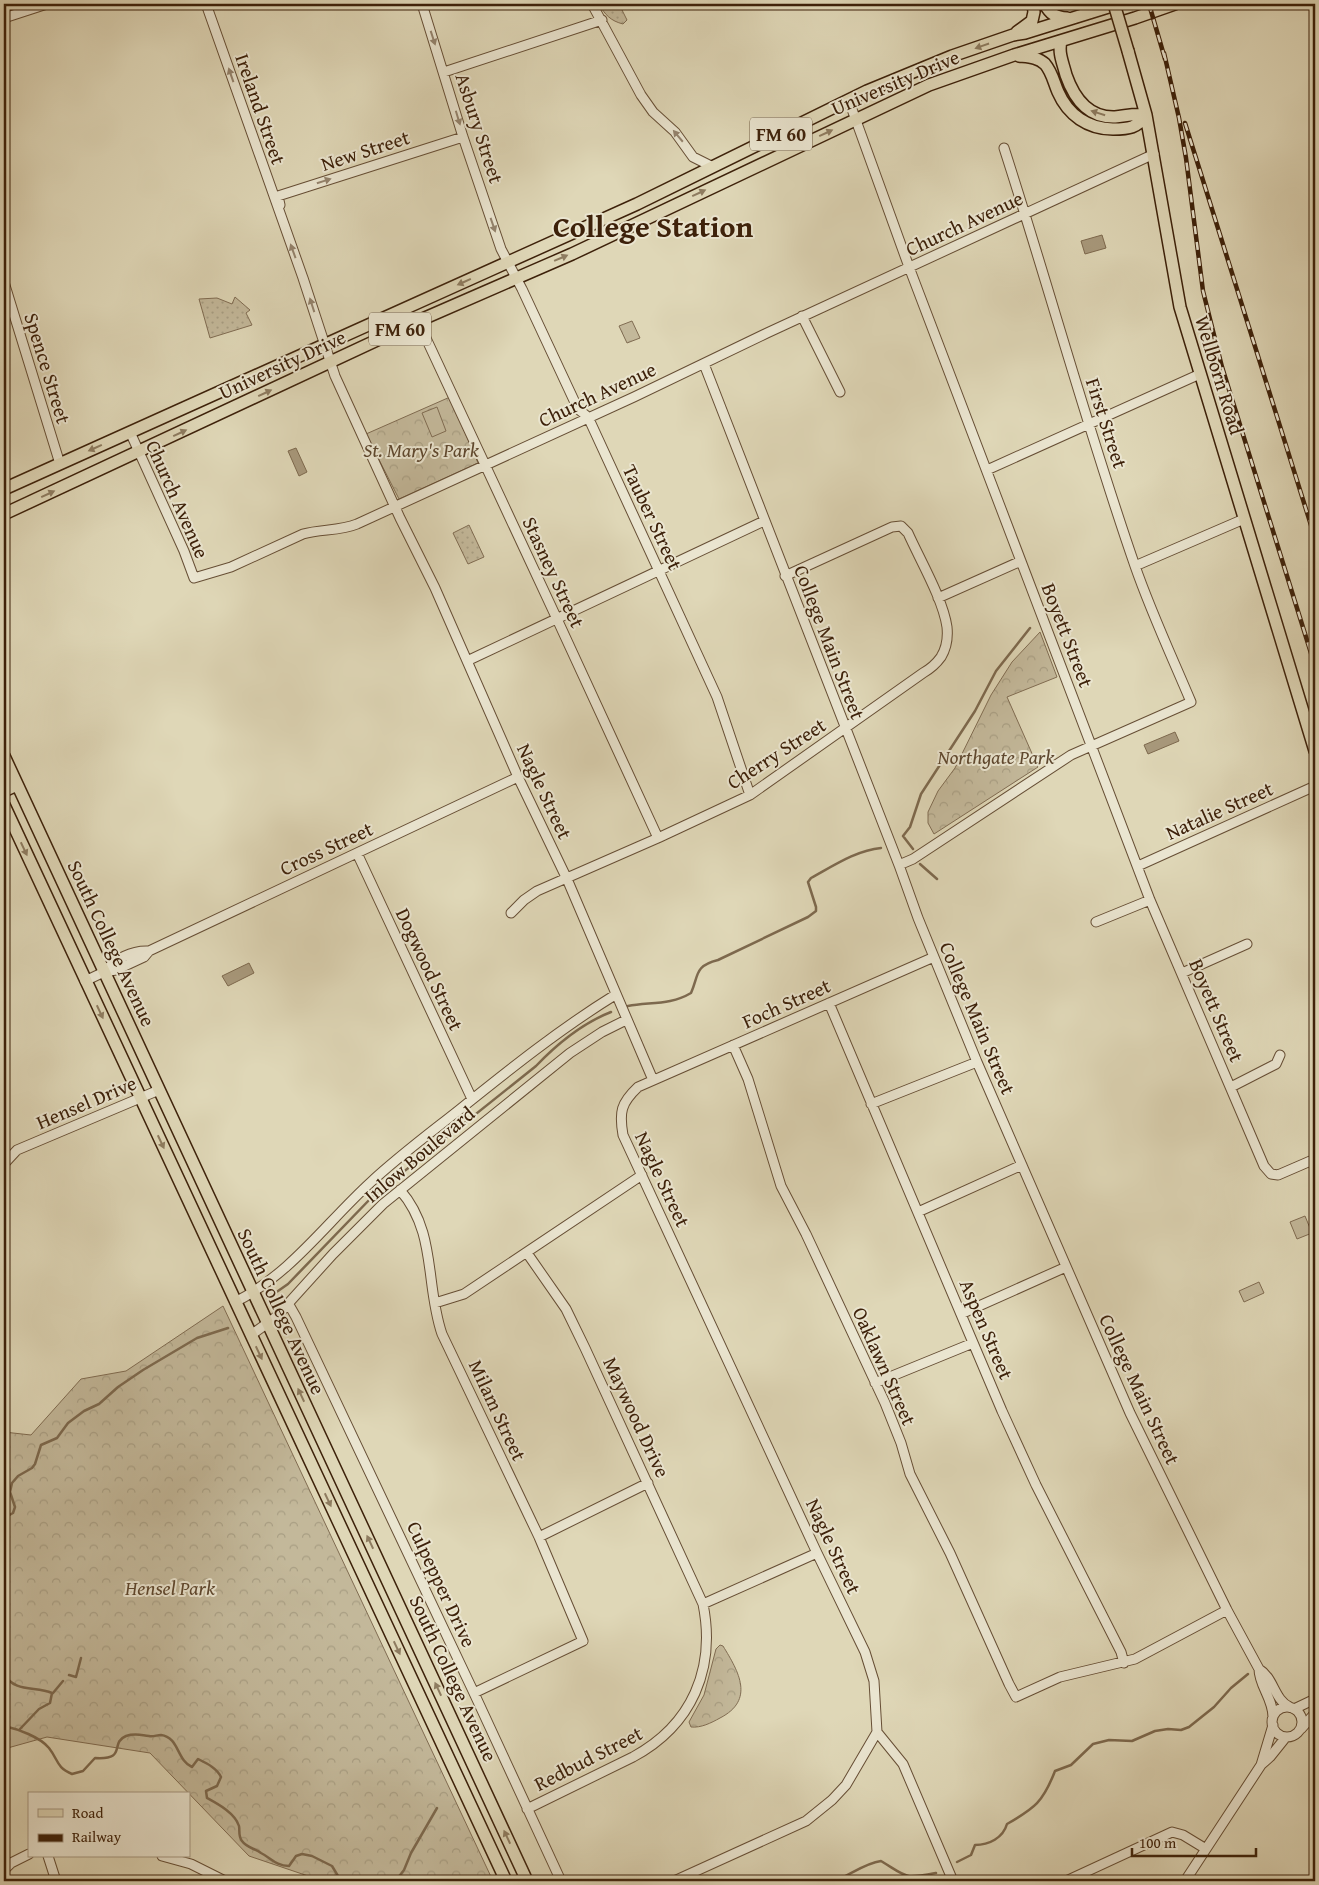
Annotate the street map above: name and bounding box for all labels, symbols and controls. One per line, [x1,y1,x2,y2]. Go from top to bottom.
one-way arrow [429,30,437,45]
street label: University Drive [826,42,964,122]
one-way arrow [974,42,989,50]
street label: Ireland Street [228,50,294,168]
one-way arrow [227,67,234,82]
street label: Asbury Street [449,69,511,187]
one-way arrow [1091,109,1106,117]
one-way arrow [454,111,462,126]
road number: FM 60 [750,118,812,150]
street label: New Street [317,122,413,178]
one-way arrow [819,129,833,137]
one-way arrow [672,130,683,143]
one-way arrow [317,177,332,185]
street label: Church Avenue [901,183,1027,263]
one-way arrow [692,189,706,197]
district label: College Station [553,204,753,248]
one-way arrow [490,217,497,232]
one-way arrow [289,244,296,259]
one-way arrow [554,254,568,262]
one-way arrow [457,278,471,286]
one-way arrow [308,298,315,313]
street label: Spence Street [17,309,79,427]
road number: FM 60 [369,312,431,346]
street label: Wellborn Road [1188,312,1252,438]
street label: University Drive [214,322,350,406]
street label: Church Avenue [534,354,660,434]
street label: First Street [1079,374,1135,472]
one-way arrow [258,388,272,396]
one-way arrow [173,429,187,437]
street label: Church Avenue [139,435,217,563]
park label: St. Mary's Park [363,435,480,464]
one-way arrow [88,444,102,452]
street label: Tauber Street [616,459,690,575]
one-way arrow [41,489,55,497]
street label: Stasney Street [516,512,592,632]
street label: College Main Street [787,561,873,723]
street label: Boyett Street [1035,579,1101,691]
street label: Cherry Street [721,710,831,796]
street label: Nagle Street [510,738,580,844]
park label: Northgate Park [937,742,1055,771]
street label: Natalie Street [1161,773,1277,847]
street label: Cross Street [275,814,377,882]
one-way arrow [21,842,29,856]
street label: South College Avenue [61,855,163,1031]
street label: Dogwood Street [389,903,471,1035]
street label: College Main Street [933,937,1023,1099]
street label: Boyett Street [1182,954,1252,1066]
street label: Foch Street [737,971,835,1035]
one-way arrow [96,1005,104,1019]
street label: Hensel Drive [31,1068,141,1136]
street label: Inlow Boulevard [357,1099,481,1209]
street label: Nagle Street [628,1126,698,1232]
one-way arrow [157,1135,165,1149]
street label: South College Avenue [231,1223,333,1399]
street label: Aspen Street [953,1274,1021,1384]
street label: Oaklawn Street [846,1302,924,1430]
street label: College Main Street [1092,1309,1188,1469]
one-way arrow [255,1346,263,1360]
street label: Maywood Drive [596,1352,678,1482]
street label: Milam Street [462,1355,534,1465]
one-way arrow [297,1388,305,1402]
one-way arrow [324,1493,332,1507]
street label: Nagle Street [799,1493,869,1599]
street label: Culpepper Drive [400,1516,484,1652]
one-way arrow [366,1535,374,1549]
park label: Hensel Park [124,1573,216,1602]
street label: South College Avenue [403,1590,505,1766]
one-way arrow [393,1641,401,1655]
one-way arrow [434,1682,443,1697]
street label: Redbud Street [529,1718,647,1798]
legend [28,1792,190,1858]
text: Road [72,1802,103,1823]
scale bar [1132,1825,1255,1857]
text: Railway [72,1826,122,1847]
one-way arrow [502,1830,510,1844]
text: 100 m [1139,1832,1177,1853]

